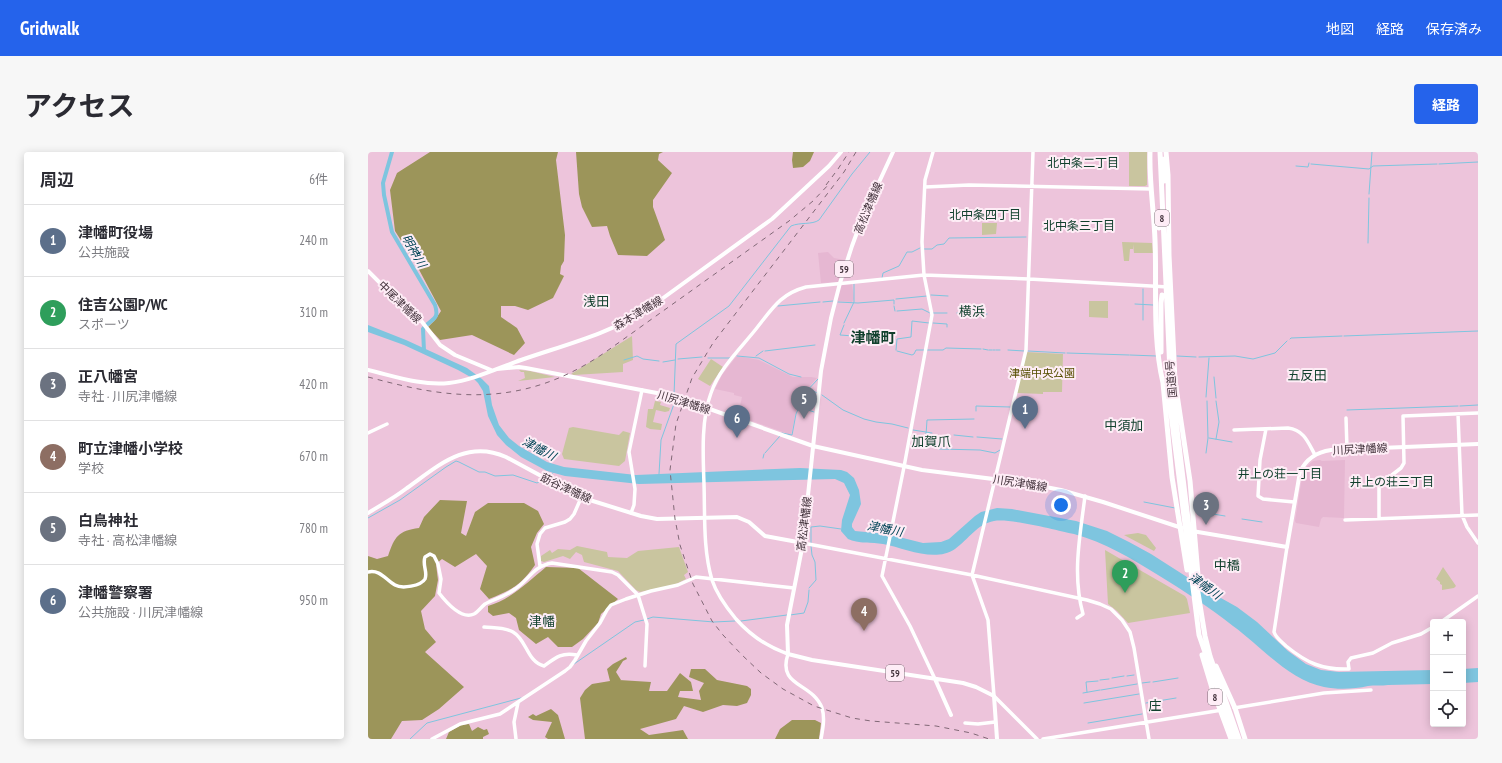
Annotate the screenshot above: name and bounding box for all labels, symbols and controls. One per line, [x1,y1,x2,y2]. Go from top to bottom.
text: Gridwalk [20,16,79,40]
text: 地図 [1326,20,1354,38]
text: 経路 [1376,20,1404,38]
text: 保存済み [1426,20,1482,38]
button: 経路 [1414,84,1478,124]
text: アクセス [24,87,135,124]
district label: 北中条二丁目 [1047,155,1119,170]
text: 周辺 [40,169,74,191]
text: 6件 [309,171,328,188]
street label: 高松津幡線 [851,180,885,236]
district label: 北中条四丁目 [949,207,1021,222]
road number: 8 [1155,210,1169,226]
district label: 北中条三丁目 [1043,218,1115,233]
text: 津幡町役場 [78,223,153,242]
water label: 明神川 [399,231,431,272]
text: 1 [50,232,56,249]
text: 240 m [299,232,328,249]
text: 公共施設 [78,244,130,261]
road number: 59 [835,261,853,277]
street label: 中尾津幡線 [375,278,425,326]
district label: 浅田 [583,293,609,310]
street label: 森本津幡線 [611,293,665,333]
text: 住吉公園P/WC [78,295,168,314]
district label: 横浜 [959,303,985,320]
text: 2 [50,304,56,321]
text: 310 m [299,304,328,321]
text: スポーツ [78,316,130,333]
district label: 津幡町 [850,328,896,347]
street label: 国道8号 [1162,359,1180,399]
park label: 津端中央公園 [1009,366,1075,380]
text: 正八幡宮 [78,367,138,386]
district label: 五反田 [1287,367,1327,384]
text: 3 [50,376,56,393]
text: 420 m [299,376,328,393]
pin: 5 [791,386,817,419]
street label: 川尻津幡線 [656,387,712,417]
text: 寺社 · 川尻津幡線 [78,388,177,405]
pin: 1 [1012,396,1038,429]
pin: 6 [724,405,750,438]
district label: 中須加 [1104,417,1144,434]
water label: 津幡川 [520,433,560,465]
district label: 加賀爪 [911,433,951,450]
text: 町立津幡小学校 [78,439,183,458]
street label: 川尻津幡線 [1332,441,1388,457]
text: 4 [50,448,56,465]
text: 670 m [299,448,328,465]
text: 学校 [78,460,104,477]
district label: 井上の荘一丁目 [1238,466,1322,481]
street label: 莇谷津幡線 [538,470,594,506]
street label: 川尻津幡線 [992,472,1048,494]
district label: 井上の荘三丁目 [1350,474,1434,489]
pin: 3 [1193,492,1219,525]
your location [1051,495,1071,515]
street label: 高松津幡線 [794,496,814,552]
text: 白鳥神社 [78,511,138,530]
water label: 津幡川 [866,518,906,540]
text: 5 [50,520,56,537]
text: 780 m [299,520,328,537]
text: 寺社 · 高松津幡線 [78,532,177,549]
district label: 中橋 [1214,557,1240,574]
pin: 2 [1112,560,1138,593]
water label: 津幡川 [1186,569,1226,603]
text: 津幡警察署 [78,583,153,602]
text: 6 [50,592,56,609]
text: 950 m [299,592,328,609]
pin: 4 [851,598,877,631]
text: 公共施設 · 川尻津幡線 [78,604,203,621]
district label: 津幡 [529,613,555,630]
map controls [1430,619,1466,727]
button: + [1430,619,1466,655]
button: − [1430,655,1466,691]
road number: 59 [886,665,904,681]
road number: 8 [1208,689,1222,705]
button: locate [1430,691,1466,727]
district label: 庄 [1148,697,1162,714]

